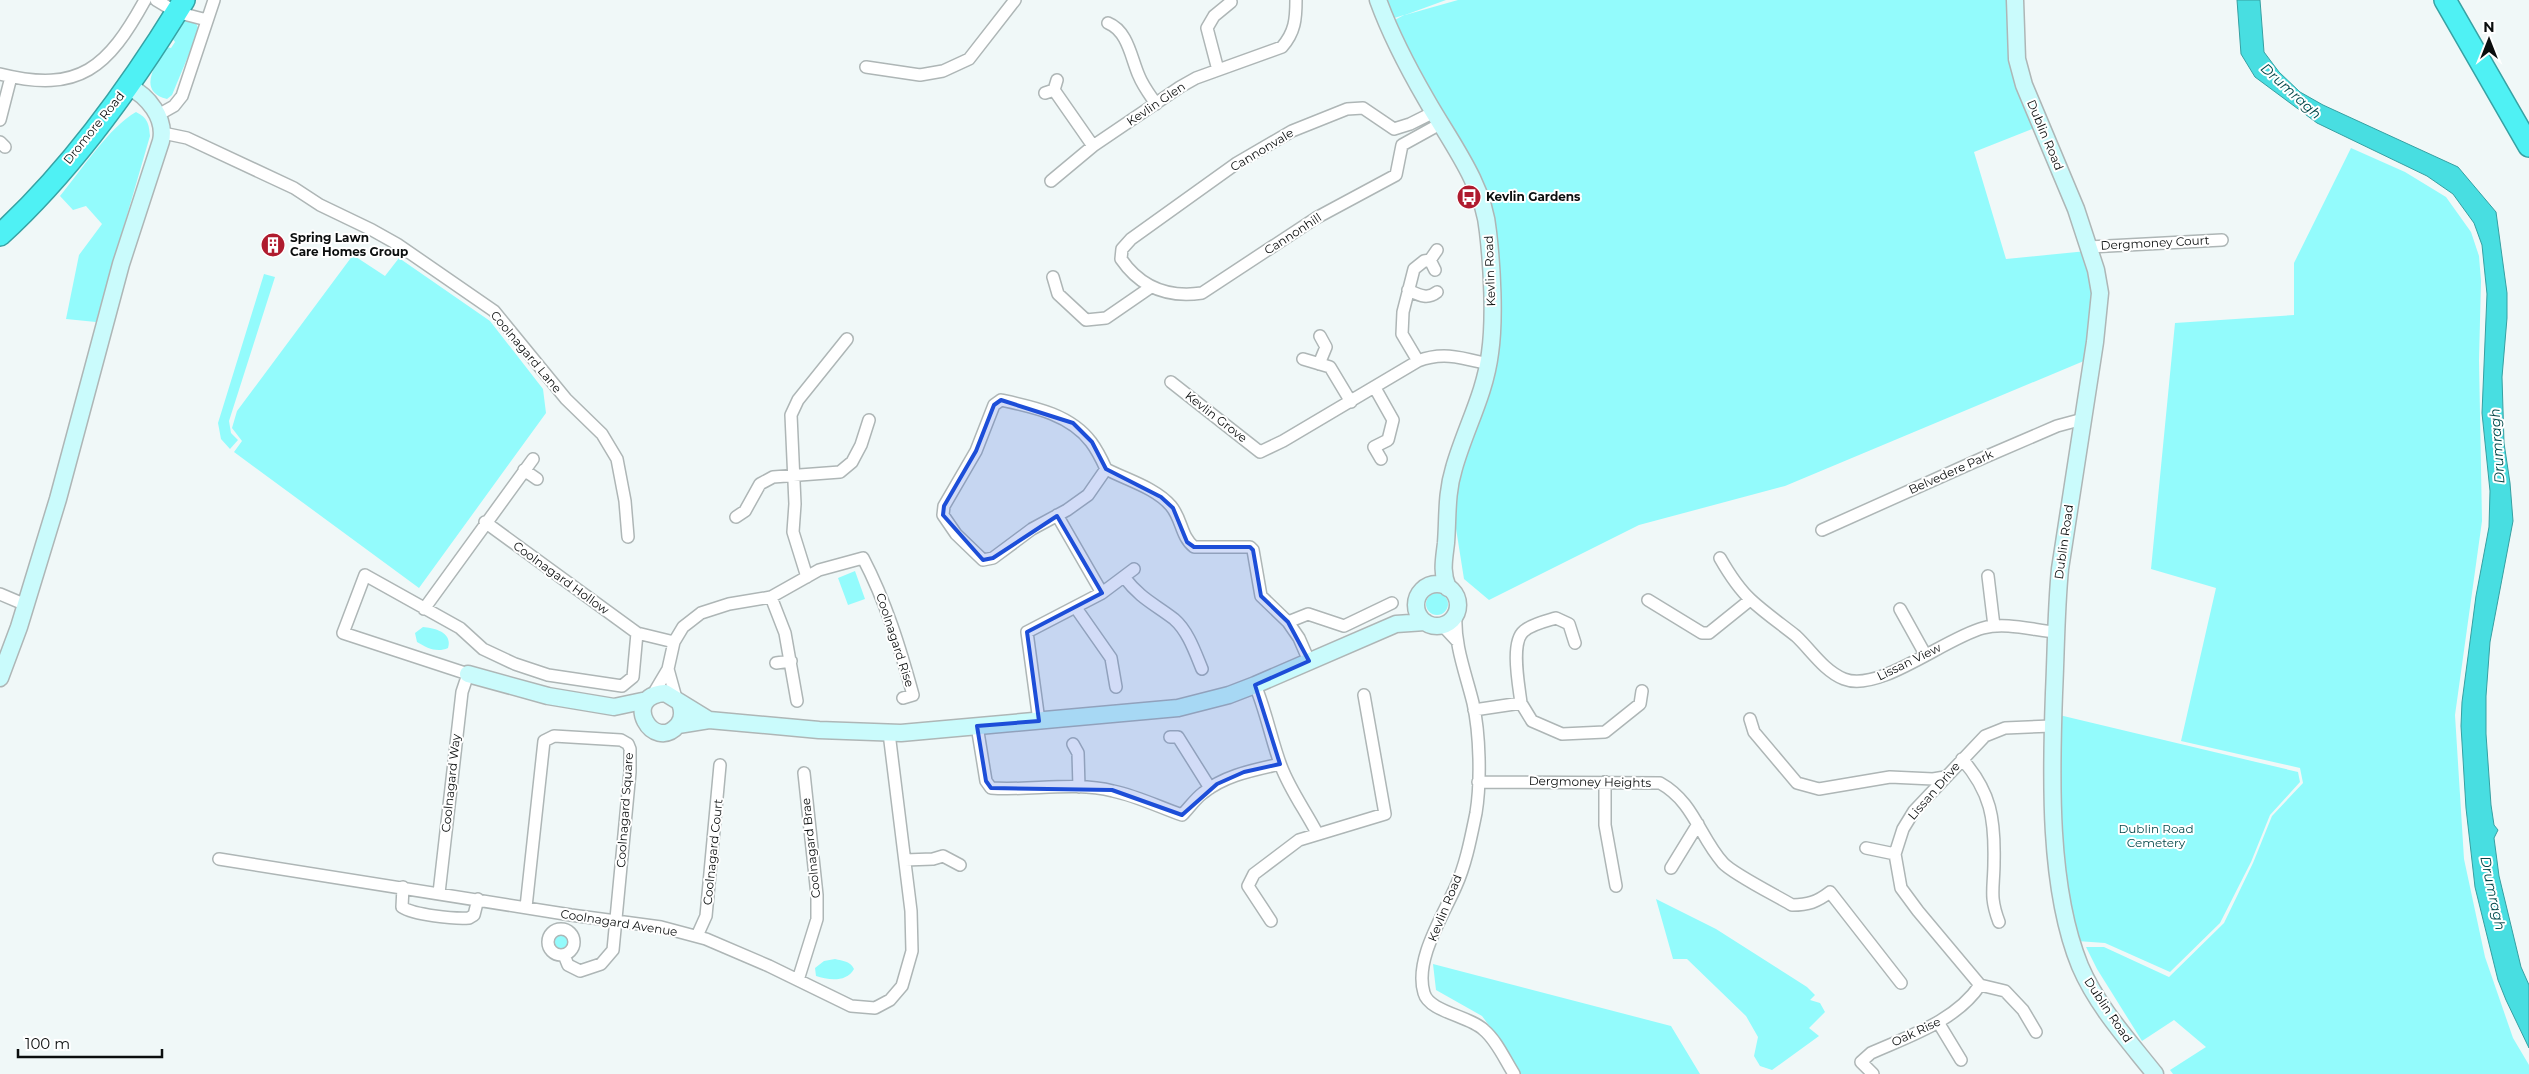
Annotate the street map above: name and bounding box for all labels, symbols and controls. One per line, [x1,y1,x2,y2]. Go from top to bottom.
north arrow [2464,15,2514,65]
text: N [2483,18,2495,36]
water label: Drumragh [2257,59,2325,123]
street label: Kevlin Glen [1124,79,1188,129]
street label: Dromore Road [60,88,127,167]
street label: Dublin Road [2024,97,2067,172]
street label: Cannonvale [1227,125,1296,174]
bus stop icon: Kevlin Gardens [1456,184,1482,210]
place label: Kevlin Gardens [1486,189,1581,204]
street label: Cannonhill [1261,210,1324,258]
place label: Spring Lawn Care Homes Group [290,230,408,259]
building icon: Spring Lawn Care Homes Group [260,232,286,258]
street label: Dergmoney Court [2100,232,2210,253]
street label: Kevlin Road [1481,235,1498,307]
street label: Coolnagard Lane [488,308,565,396]
street label: Kevlin Grove [1182,388,1250,445]
water label: Drumragh [2485,408,2509,484]
street label: Belvedere Park [1906,446,1996,497]
street label: Dublin Road [2051,504,2076,580]
street label: Coolnagard Hollow [511,538,612,618]
street label: Coolnagard Rise [873,591,918,689]
street label: Lissan View [1874,639,1944,684]
street label: Coolnagard Way [438,732,463,833]
street label: Coolnagard Square [613,752,636,868]
street label: Lissan Drive [1904,759,1963,823]
street label: Dergmoney Heights [1529,773,1652,790]
street label: Coolnagard Brae [798,797,823,899]
street label: Coolnagard Court [699,798,726,906]
park label: Dublin Road Cemetery [2118,821,2194,850]
water label: Drumragh [2476,854,2510,932]
street label: Kevlin Road [1424,872,1465,944]
street label: Coolnagard Avenue [560,906,679,939]
street label: Dublin Road [2081,974,2136,1045]
street label: Oak Rise [1889,1014,1943,1049]
scale bar [18,1026,161,1058]
text: 100 m [25,1034,70,1053]

